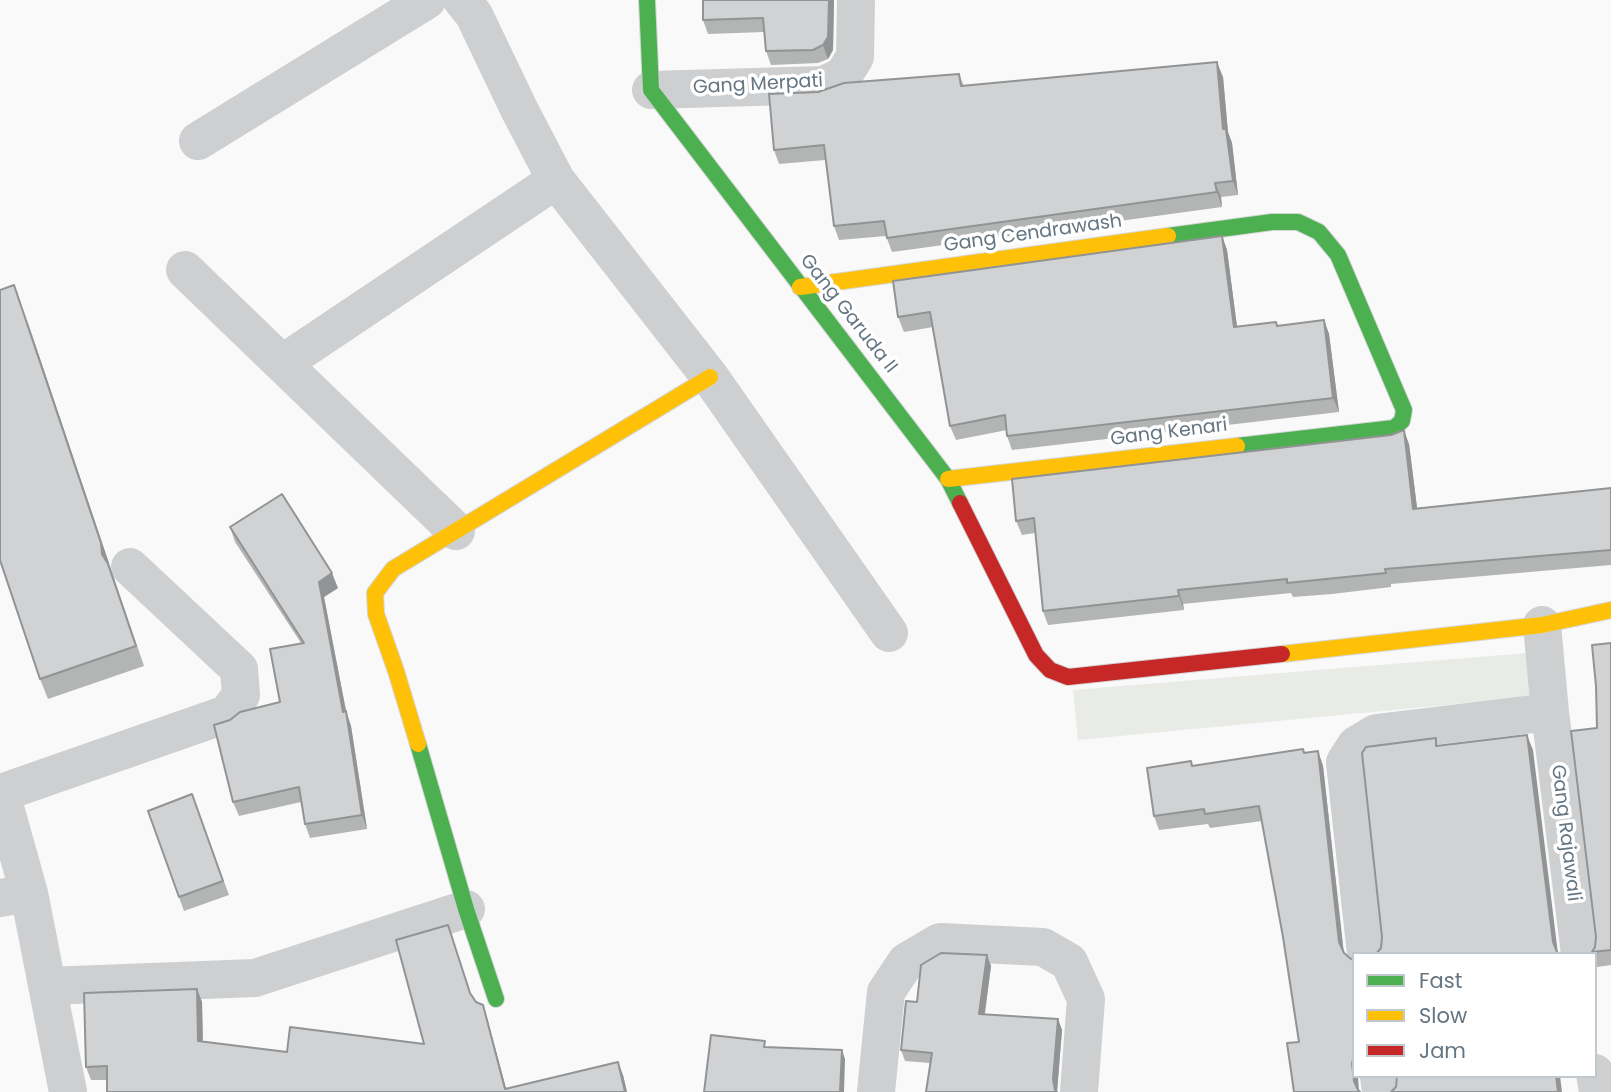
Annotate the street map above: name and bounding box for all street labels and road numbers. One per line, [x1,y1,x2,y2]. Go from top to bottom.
street label: Gang Merpati [692,70,824,100]
street label: Gang Cendrawash [942,210,1124,258]
street label: Gang Garuda II [794,250,902,378]
street label: Gang Kenari [1109,415,1229,451]
street label: Gang Rajawali [1545,763,1585,903]

